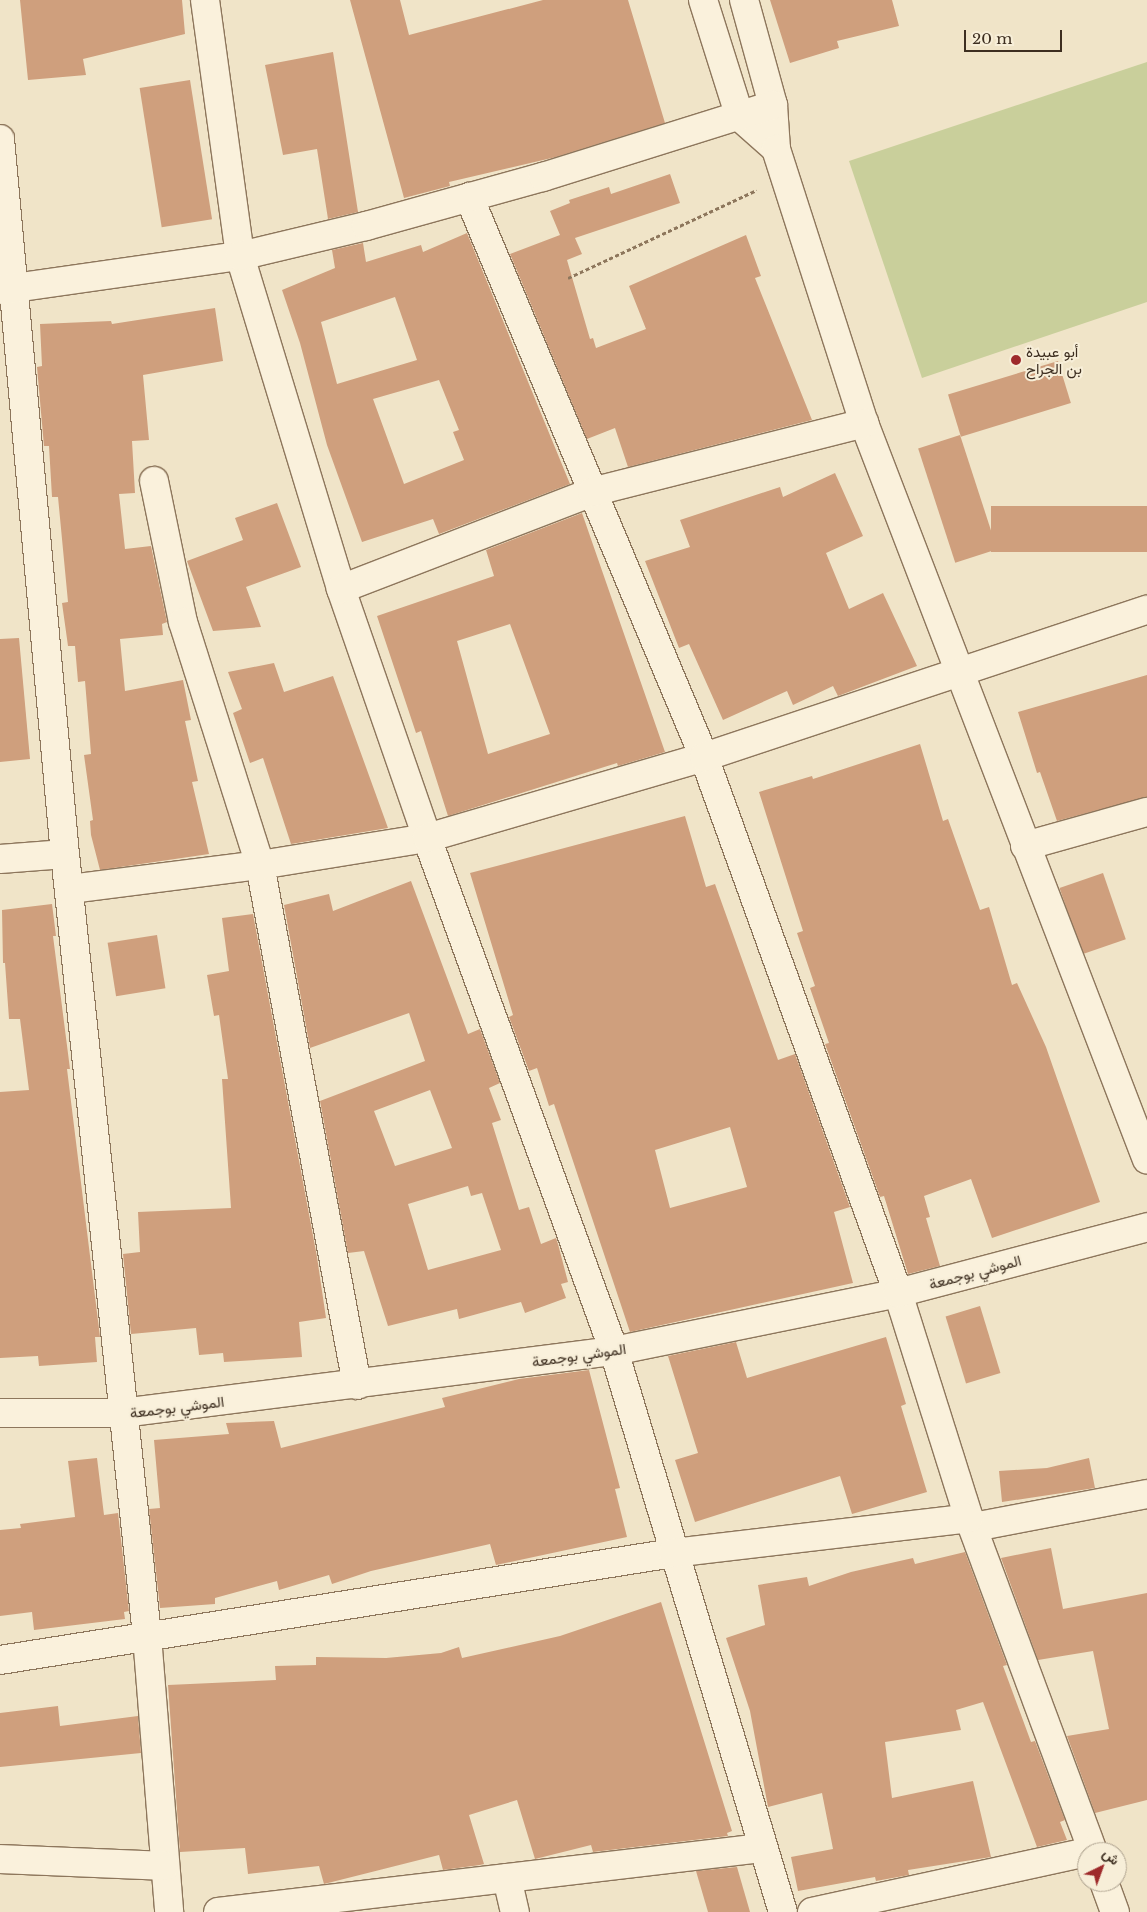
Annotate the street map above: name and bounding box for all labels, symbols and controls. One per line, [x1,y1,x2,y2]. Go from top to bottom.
scale bar [967,20,1064,52]
text: 20 m [972,29,1012,48]
place label: أبو عبيدة بن الجراح [1026,342,1082,377]
marker: أبو عبيدة بن الجراح [1010,354,1022,366]
street label: الموشي بوجمعة [927,1251,1023,1293]
street label: الموشي بوجمعة [531,1339,627,1371]
street label: الموشي بوجمعة [129,1392,225,1422]
north arrow [1077,1842,1127,1892]
text: ش [1099,1844,1124,1869]

